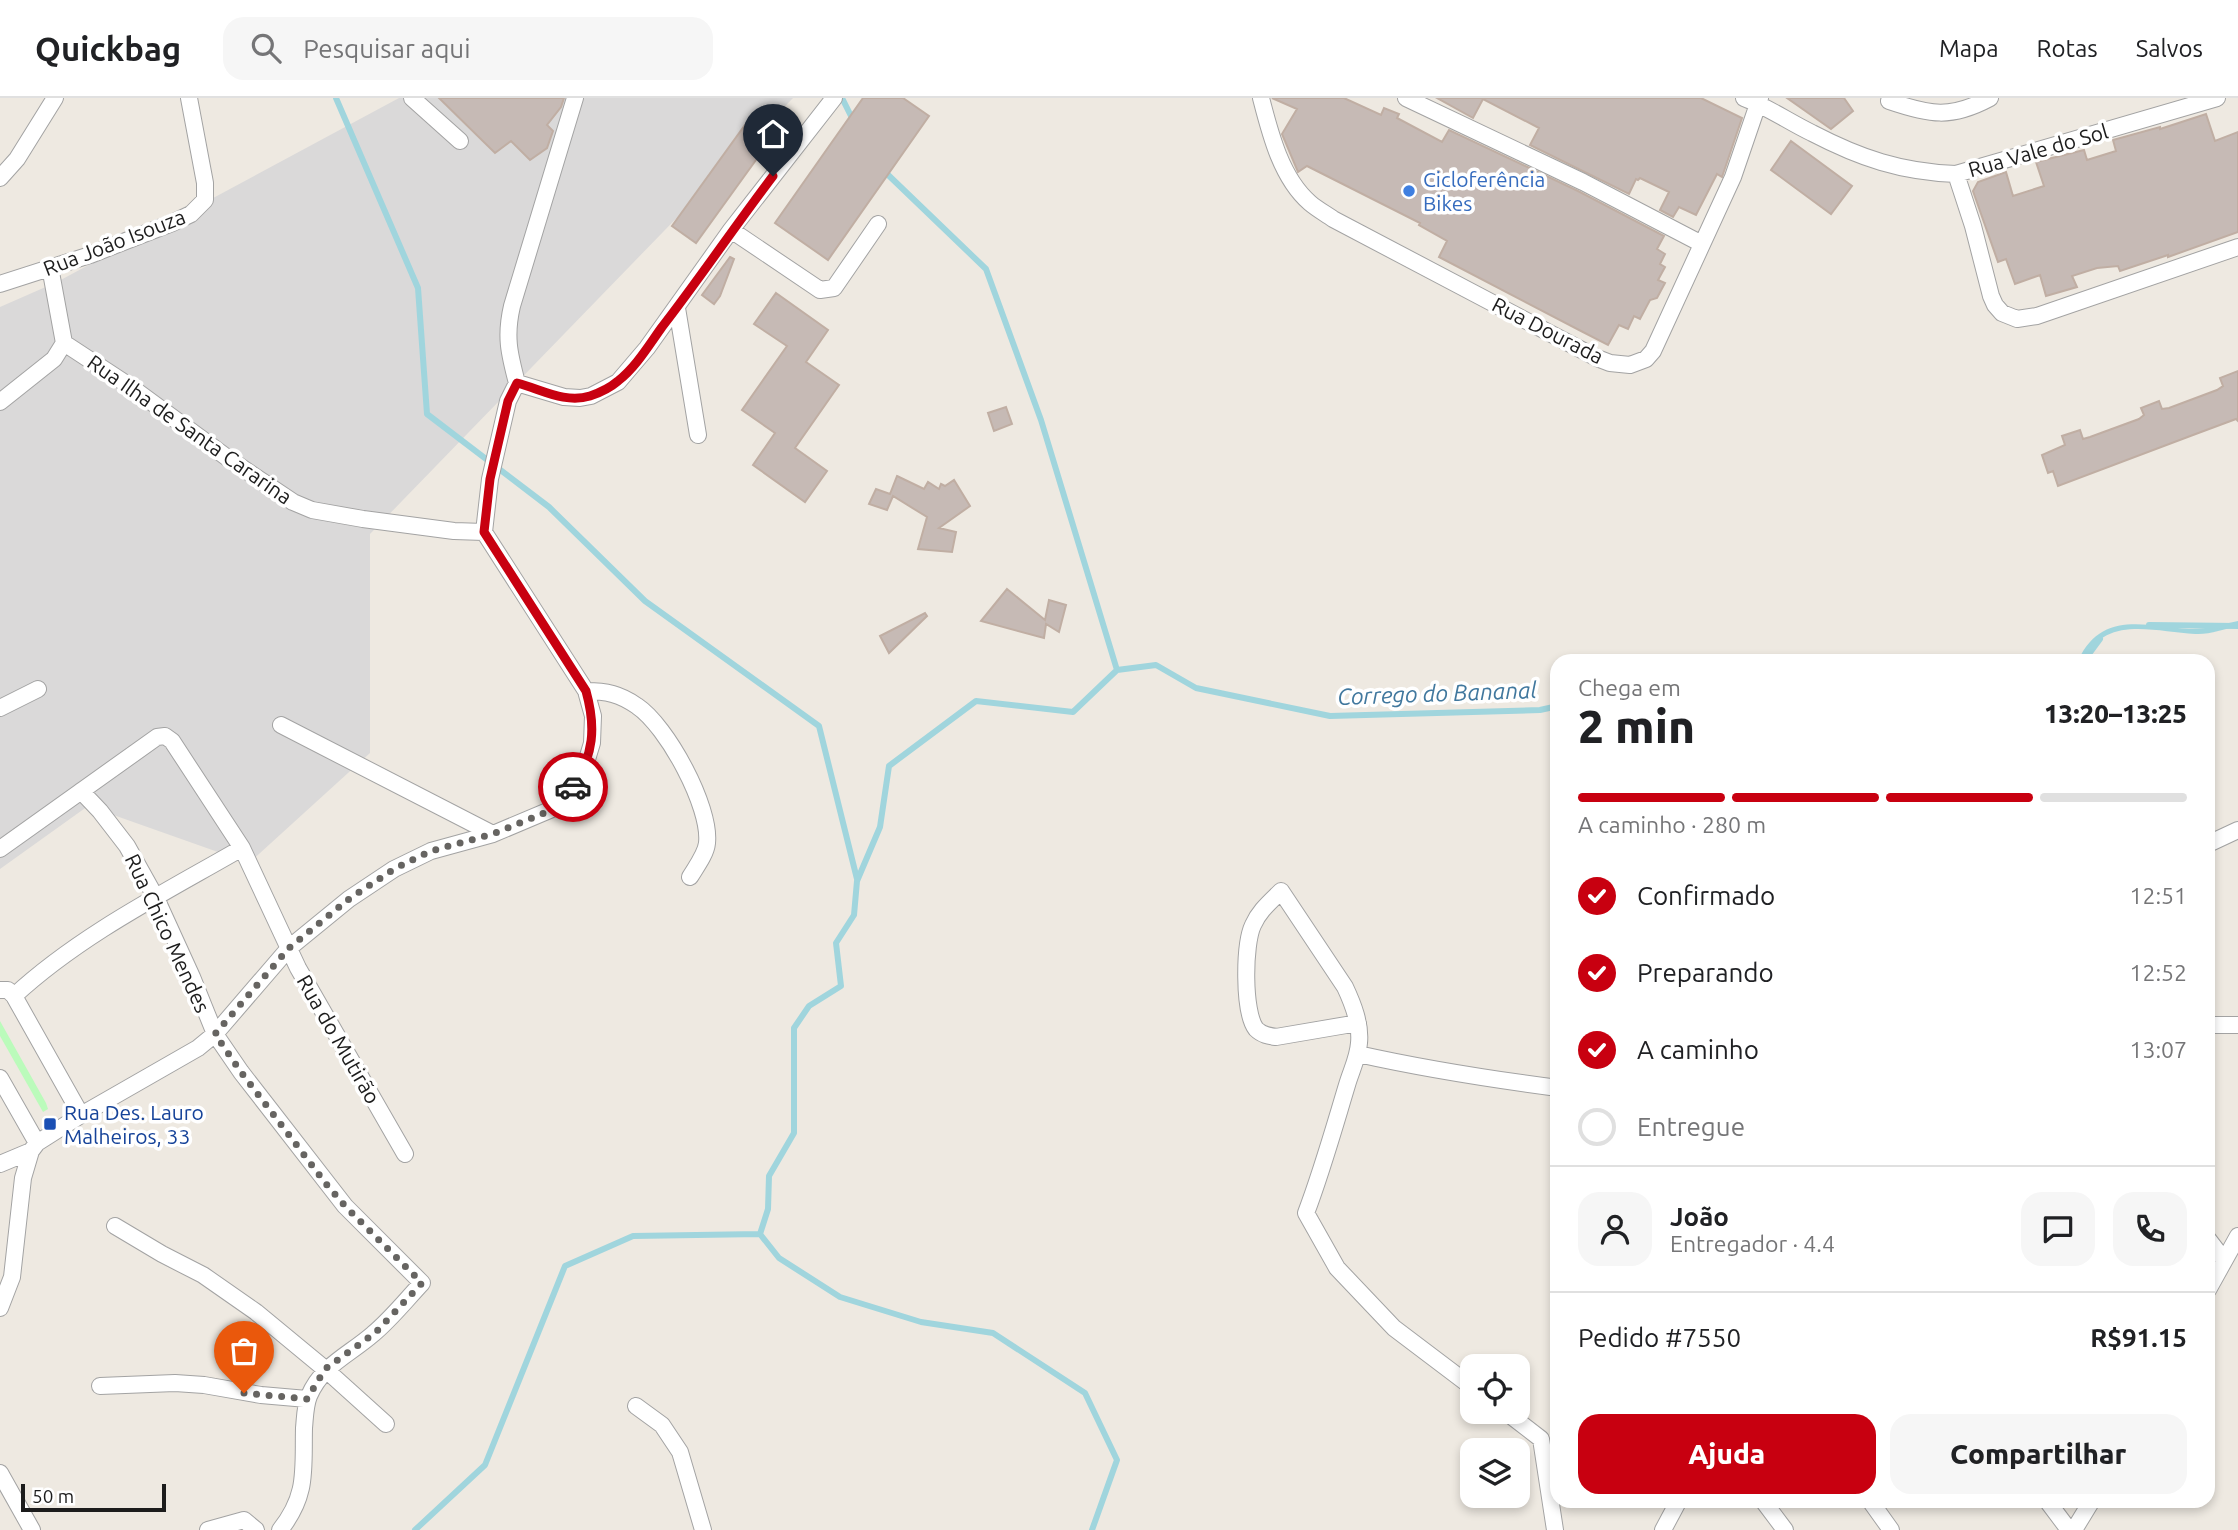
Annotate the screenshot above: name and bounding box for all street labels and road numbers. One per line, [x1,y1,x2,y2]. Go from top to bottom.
street label: Rua Vale do Sol [1965,119,2111,181]
street label: Rua João Isouza [40,204,188,280]
street label: Rua Dourada [1488,292,1608,368]
street label: Rua Ilha de Santa Cararina [83,349,297,509]
street label: Rua Chico Mendes [121,850,215,1016]
street label: Rua do Mutirão [292,970,386,1108]

